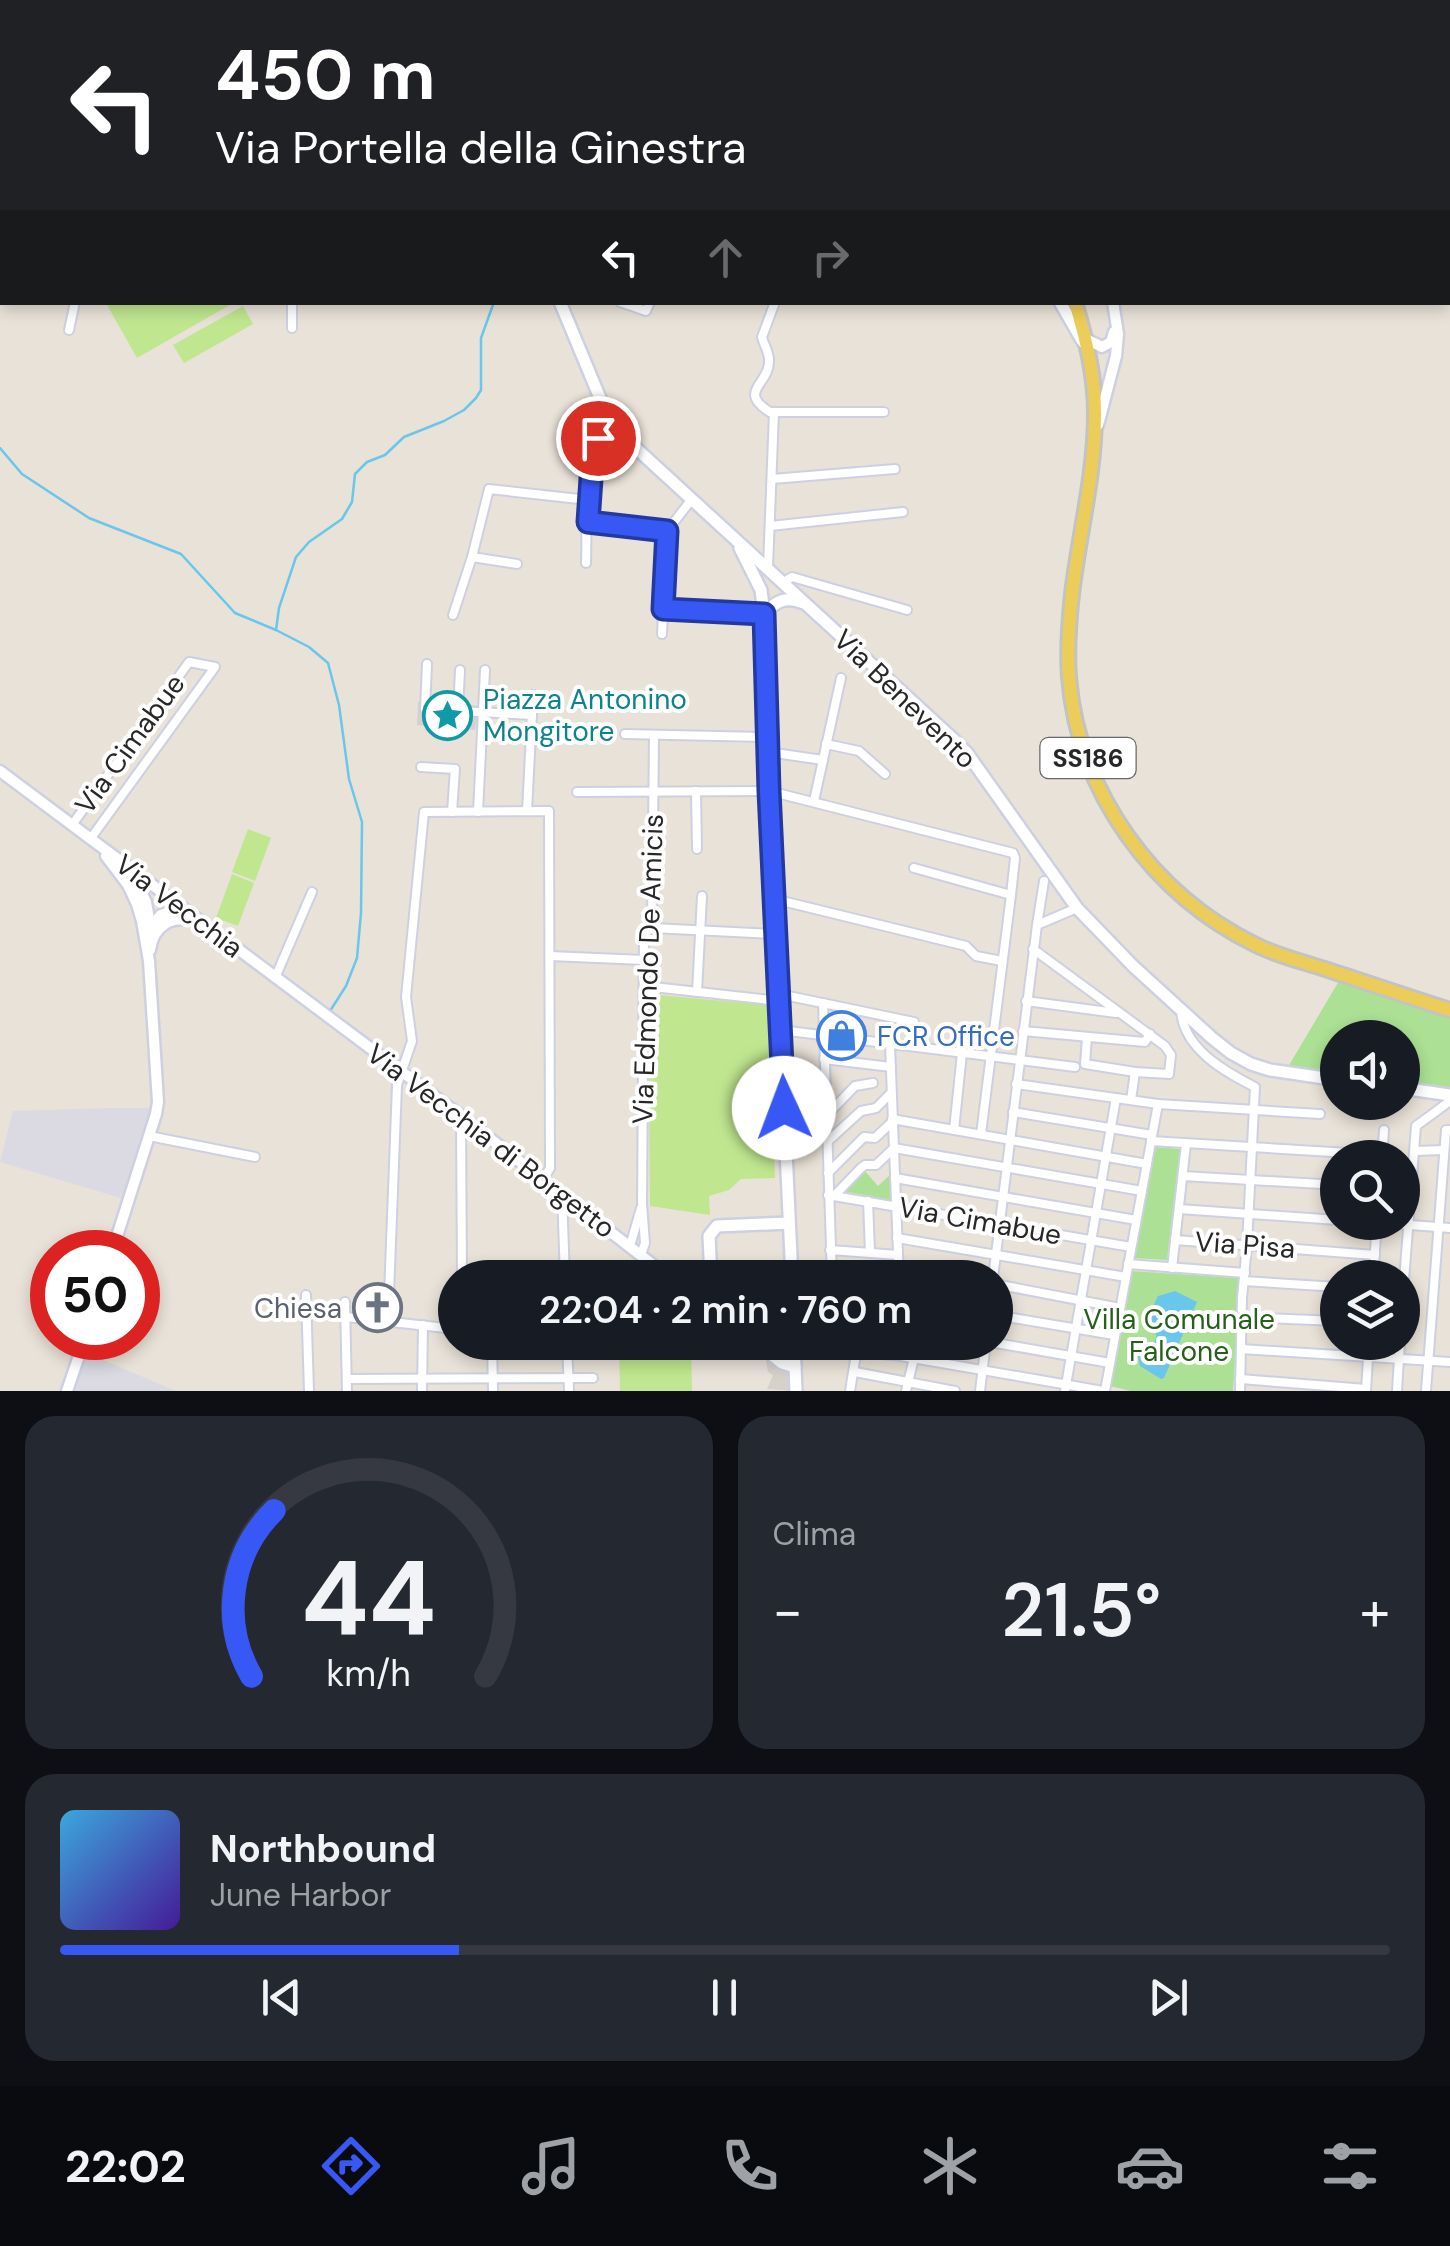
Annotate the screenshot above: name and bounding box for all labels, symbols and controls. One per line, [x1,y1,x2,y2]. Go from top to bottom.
text: 450 m [215,30,436,121]
icon: left [50,40,180,170]
text: Via Portella della Ginestra [215,118,747,177]
icon: left [593,230,648,285]
icon: ahead [698,230,753,285]
icon: right [803,230,858,285]
pin [556,396,641,481]
icon: arrive [571,411,626,466]
street label: Via Benevento [825,621,985,777]
street label: Via Cimabue [67,667,193,821]
place label: Piazza Antonino Mongitore [483,681,687,750]
place icon: Piazza Antonino Mongitore [422,689,474,741]
road number: SS186 [1040,738,1136,778]
street label: Via Edmondo De Amicis [624,813,672,1125]
street label: Via Vecchia [108,846,250,966]
shop icon: FCR Office [816,1010,868,1062]
place label: FCR Office [877,1018,1015,1055]
map controls [1320,1020,1420,1360]
button: sound [1320,1020,1420,1120]
street label: Via Vecchia di Borgetto [359,1035,623,1247]
position arrow [732,1056,836,1160]
button: search [1320,1140,1420,1240]
street label: Via Cimabue [896,1188,1064,1254]
street label: Via Pisa [1194,1223,1296,1267]
speed limit sign: 50 [30,1230,160,1360]
button: layers [1320,1260,1420,1360]
church icon: Chiesa [351,1282,403,1334]
text: 22:04 · 2 min · 760 m [539,1285,912,1335]
place label: Chiesa [254,1290,342,1327]
park label: Villa Comunale Falcone [1083,1301,1275,1370]
text: Clima [773,1513,856,1555]
text: 44 [301,1531,436,1666]
text: 21.5° [1001,1562,1161,1659]
text: − [773,1575,803,1647]
text: + [1360,1575,1390,1647]
text: km/h [327,1651,411,1697]
text: Northbound [210,1824,436,1874]
text: June Harbor [210,1874,391,1916]
icon: previous [254,1970,309,2025]
icon: pause [697,1970,752,2025]
icon: next [1141,1970,1196,2025]
icon: directions [316,2131,386,2201]
icon: music [516,2131,586,2201]
icon: phone [715,2131,785,2201]
icon: climate [915,2131,985,2201]
icon: car [1115,2131,1185,2201]
icon: filters [1315,2131,1385,2201]
text: 22:02 [65,2137,186,2196]

